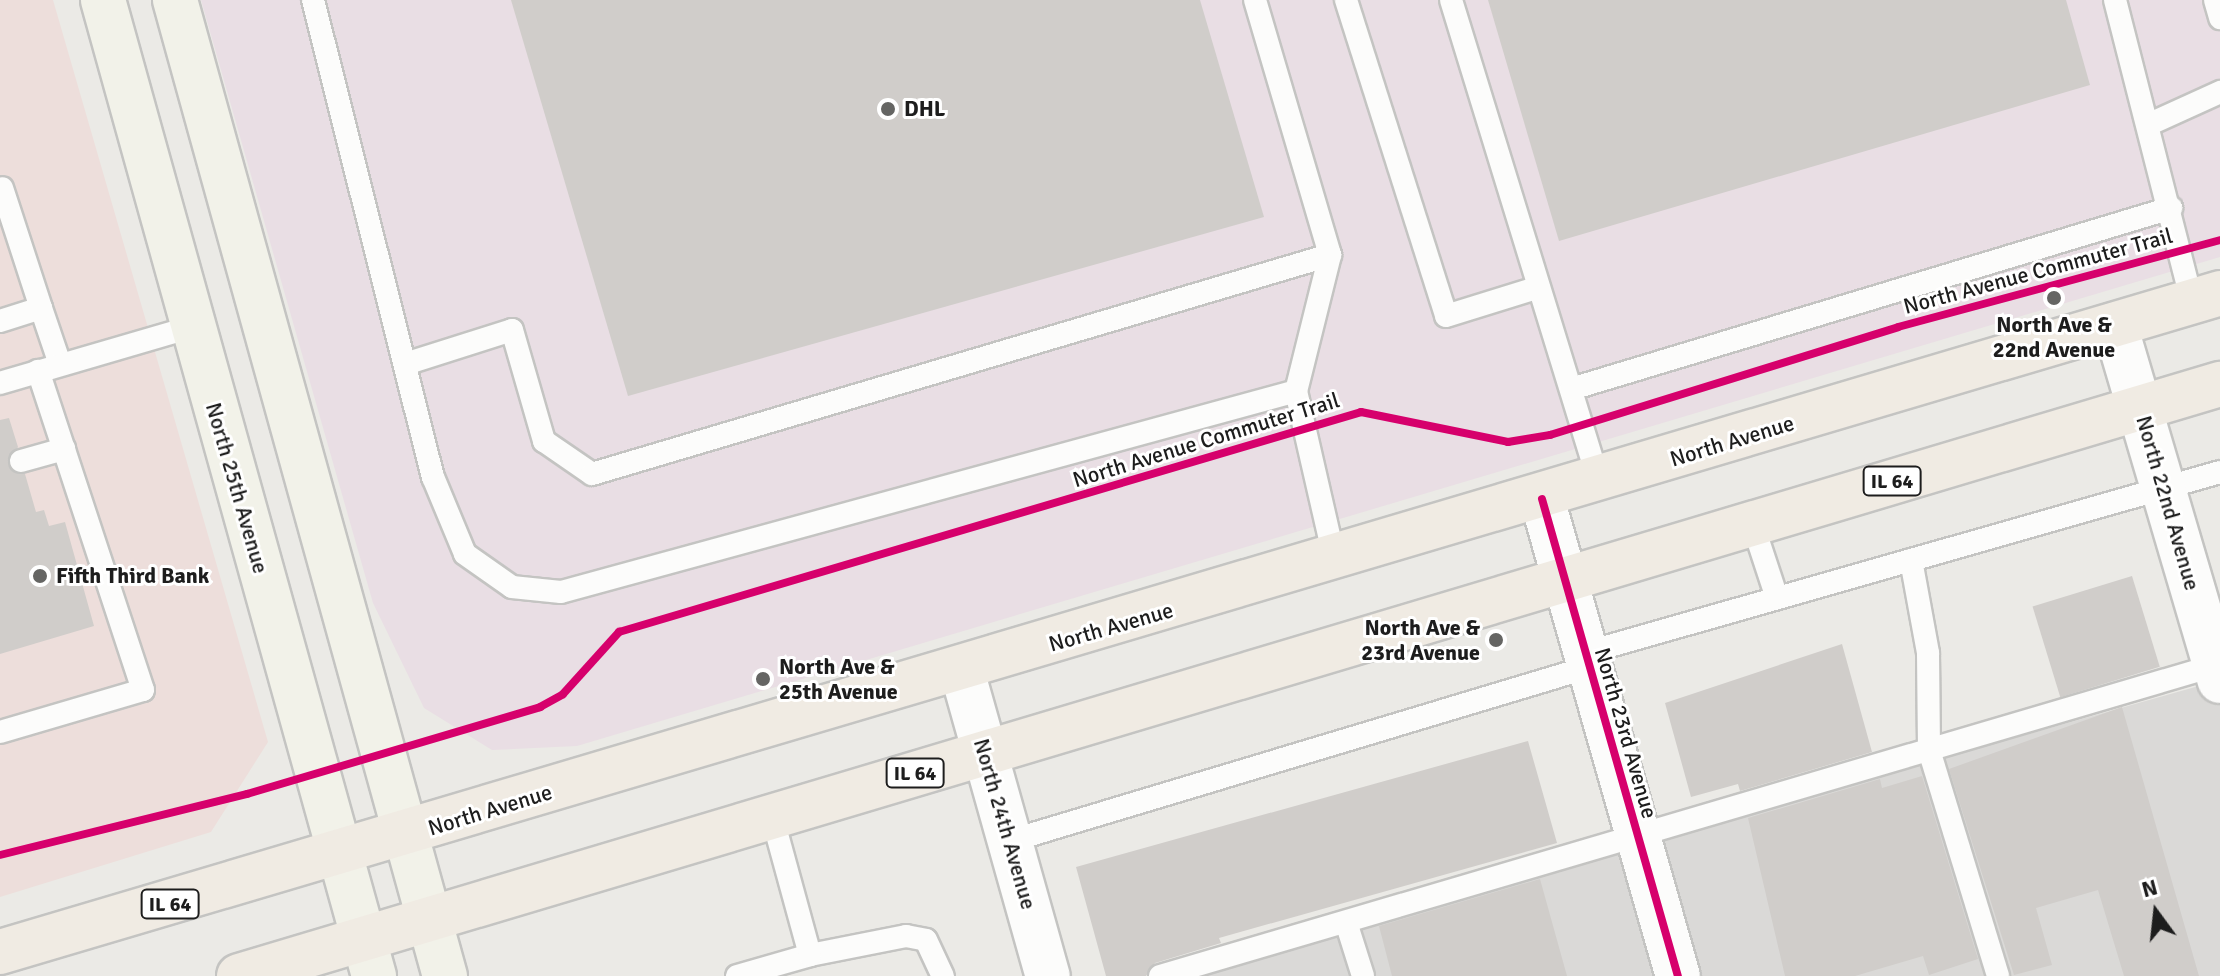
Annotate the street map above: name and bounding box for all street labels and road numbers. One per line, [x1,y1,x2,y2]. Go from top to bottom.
street label: North Avenue Commuter Trail [1901,222,2175,320]
street label: North Avenue Commuter Trail [1069,387,1343,493]
street label: North 25th Avenue [200,400,274,576]
street label: North Avenue [1667,410,1797,472]
street label: North 22nd Avenue [2130,413,2206,593]
road number: IL 64 [1862,465,1922,497]
street label: North Avenue [1046,597,1176,657]
street label: North 23rd Avenue [1589,645,1663,821]
street label: North 24th Avenue [968,736,1042,912]
road number: IL 64 [885,757,945,789]
street label: North Avenue [425,779,555,841]
road number: IL 64 [140,888,200,920]

